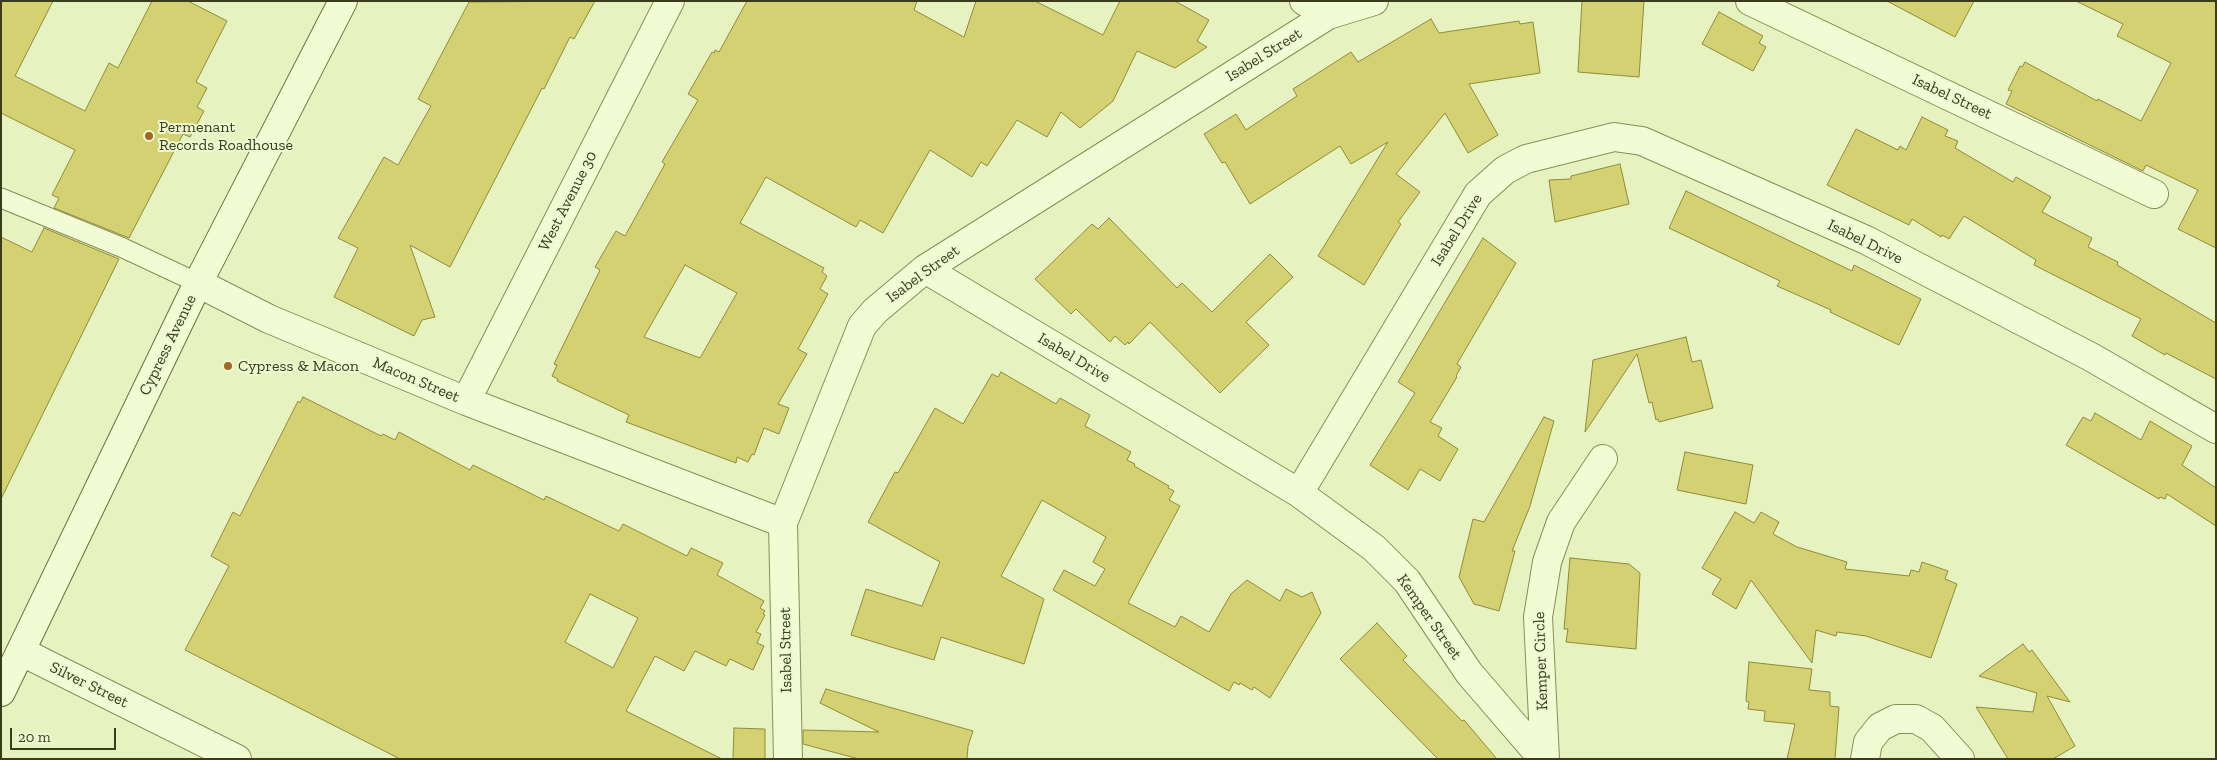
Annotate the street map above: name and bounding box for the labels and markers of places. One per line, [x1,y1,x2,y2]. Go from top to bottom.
place label: Permenant Records Roadhouse [159,117,293,155]
marker: Permenant Records Roadhouse [143,130,155,142]
place label: Cypress & Macon [238,356,359,376]
marker: Cypress & Macon [222,360,234,372]

